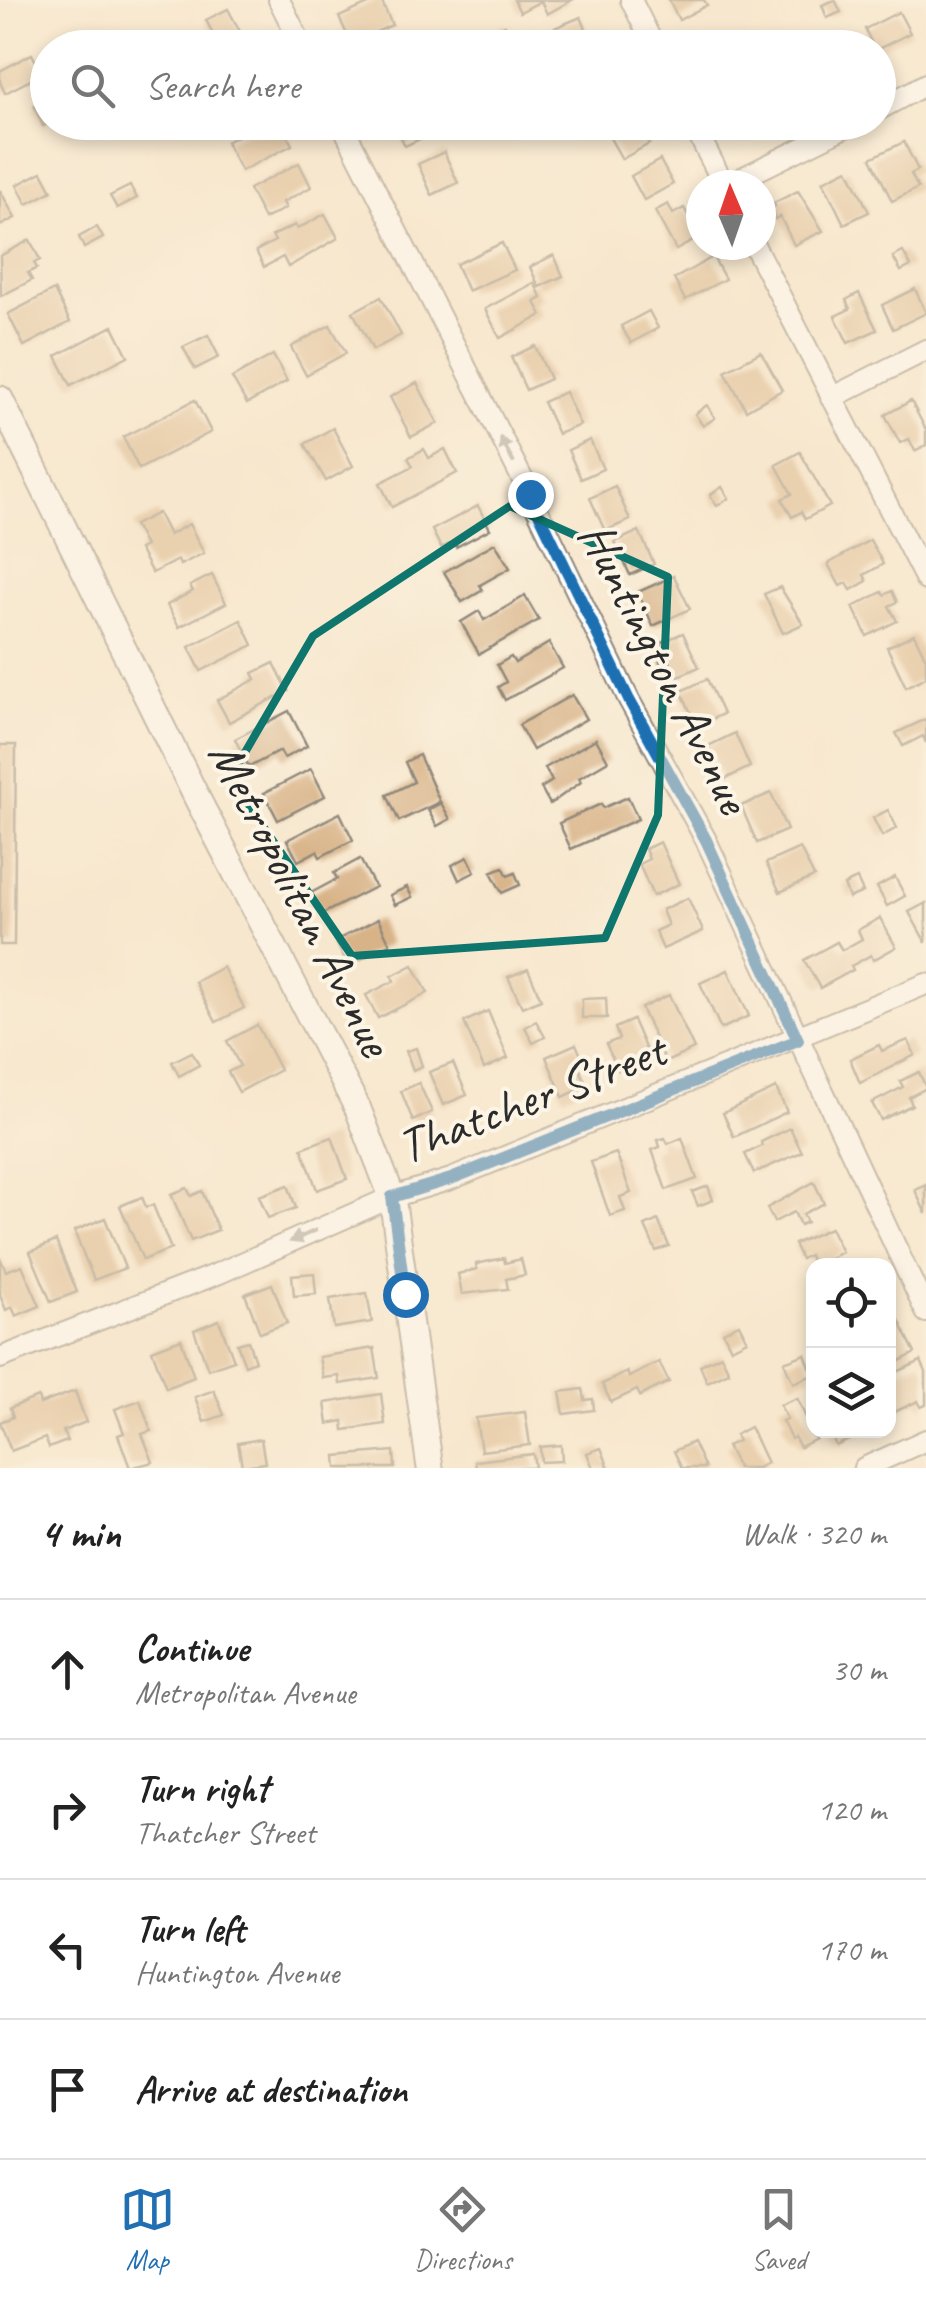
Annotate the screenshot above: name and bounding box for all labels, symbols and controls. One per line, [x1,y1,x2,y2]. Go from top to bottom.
search box [30,30,896,140]
icon: search [65,58,120,113]
text: Search here [145,62,300,109]
north arrow [686,170,776,260]
one-way arrow [499,435,516,464]
route end [508,472,554,518]
street label: Huntington Avenue [565,511,767,826]
street label: Metropolitan Avenue [195,730,409,1068]
street label: Thatcher Street [388,1017,678,1178]
one-way arrow [288,1228,318,1244]
map controls [806,1258,896,1438]
button: locate [806,1258,896,1348]
route start [383,1272,429,1318]
button: layers [806,1348,896,1438]
text: 4 min [40,1507,120,1560]
text: Walk · 320 m [742,1513,886,1554]
text: Continue [135,1625,249,1672]
icon: ahead [40,1642,95,1697]
text: 30 m [832,1649,886,1690]
text: Metropolitan Avenue [135,1672,356,1713]
text: Turn right [135,1765,269,1812]
icon: right [40,1782,95,1837]
text: 120 m [817,1789,886,1830]
text: Thatcher Street [135,1812,315,1853]
text: Turn left [135,1905,245,1952]
icon: left [40,1922,95,1977]
text: 170 m [817,1929,886,1970]
text: Huntington Avenue [135,1952,339,1993]
icon: arrive [40,2062,95,2117]
text: Arrive at destination [135,2066,407,2113]
tab: Map [120,2182,175,2277]
tab: Directions [414,2182,512,2277]
tab: Saved [751,2182,806,2277]

